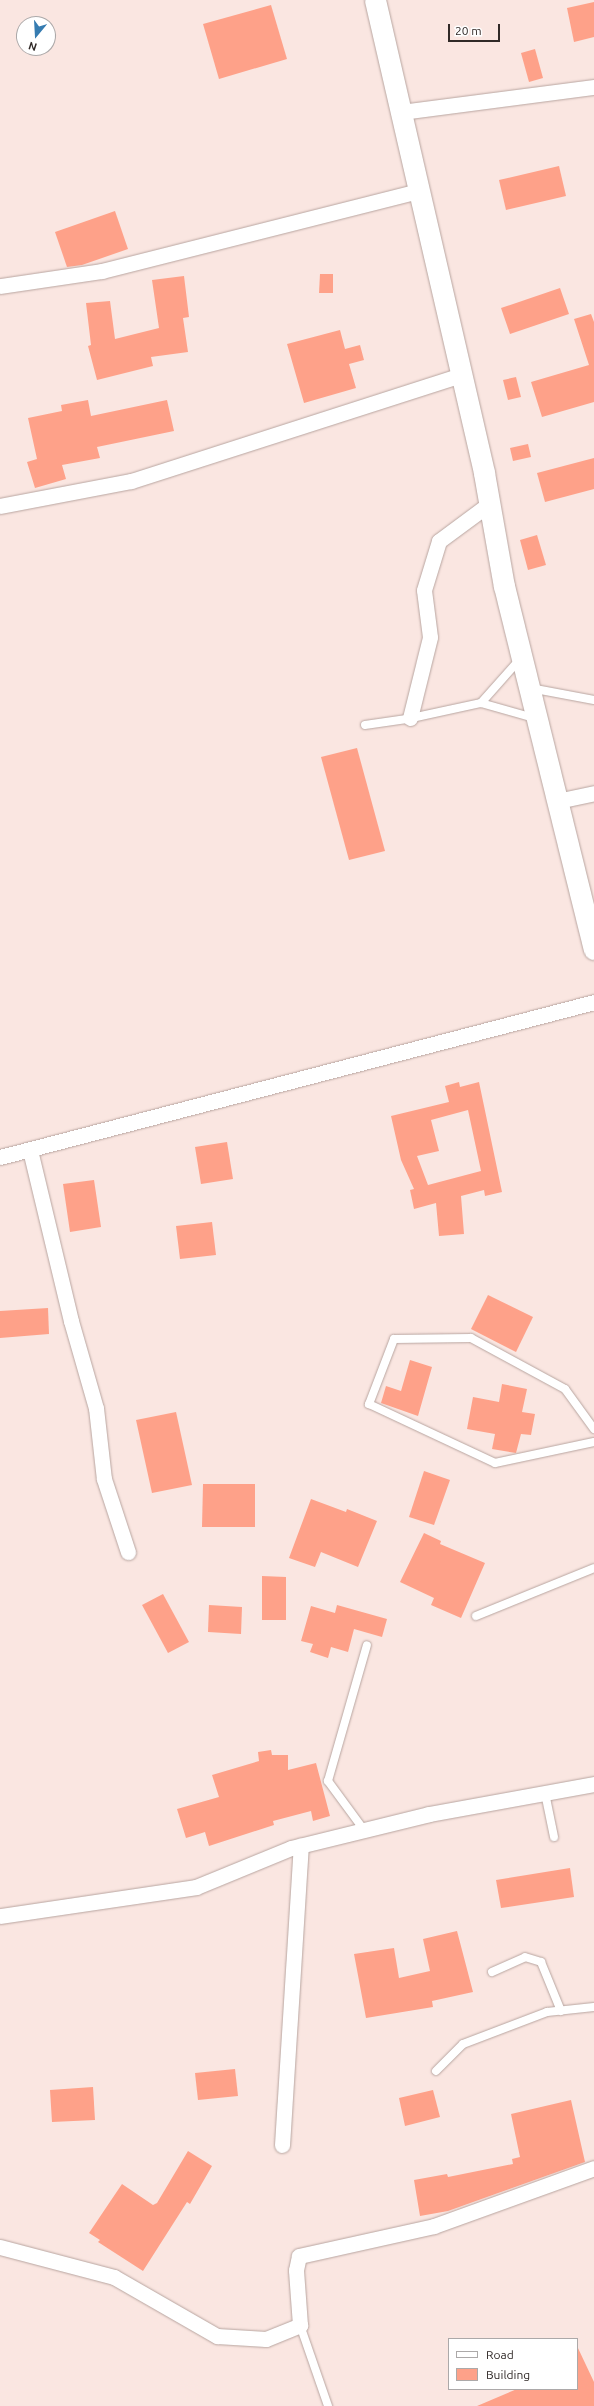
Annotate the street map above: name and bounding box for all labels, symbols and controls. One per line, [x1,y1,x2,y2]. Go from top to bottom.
north arrow [16,16,56,56]
scale bar [450,16,502,42]
text: 20 m [455,24,482,37]
text: N [27,39,38,53]
legend [448,2338,578,2390]
text: Road [486,2348,514,2361]
text: Building [486,2368,530,2381]

